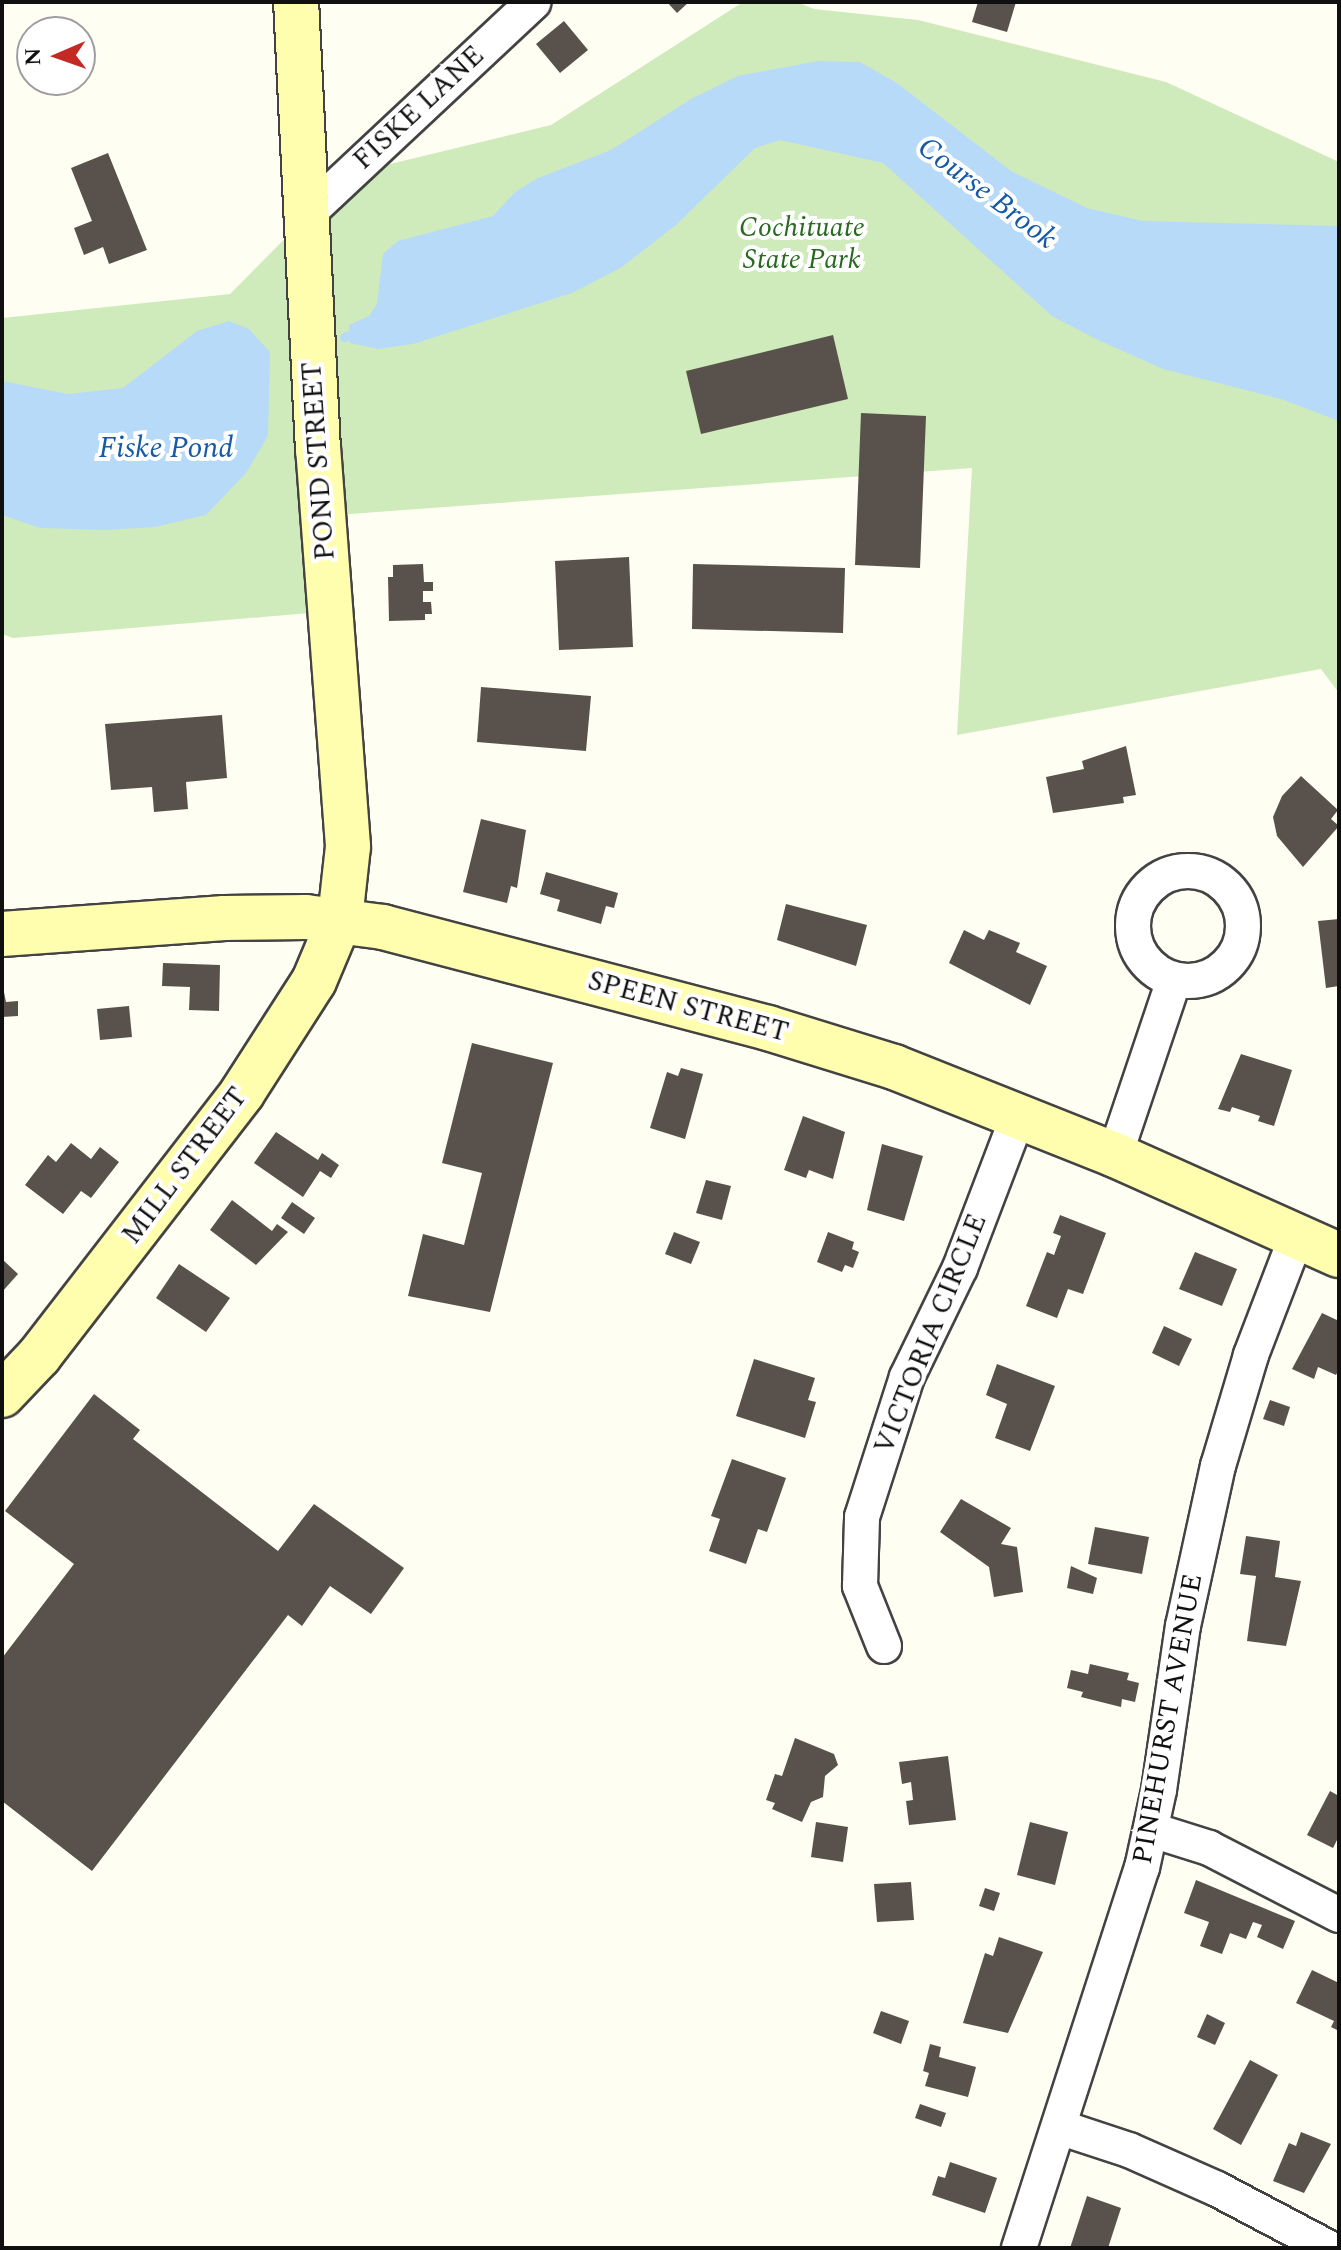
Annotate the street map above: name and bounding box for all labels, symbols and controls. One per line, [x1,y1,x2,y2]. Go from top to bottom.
north arrow [16,16,96,96]
street label: FISKE LANE [347,39,491,177]
text: N [17,47,50,66]
water label: Course Brook [910,129,1064,257]
park label: Cochituate State Park [739,211,865,277]
street label: POND STREET [295,361,343,561]
water label: Fiske Pond [99,430,233,466]
street label: SPEEN STREET [584,964,792,1050]
street label: MILL STREET [115,1081,255,1251]
street label: VICTORIA CIRCLE [867,1209,995,1459]
street label: PINEHURST AVENUE [1126,1571,1210,1867]

